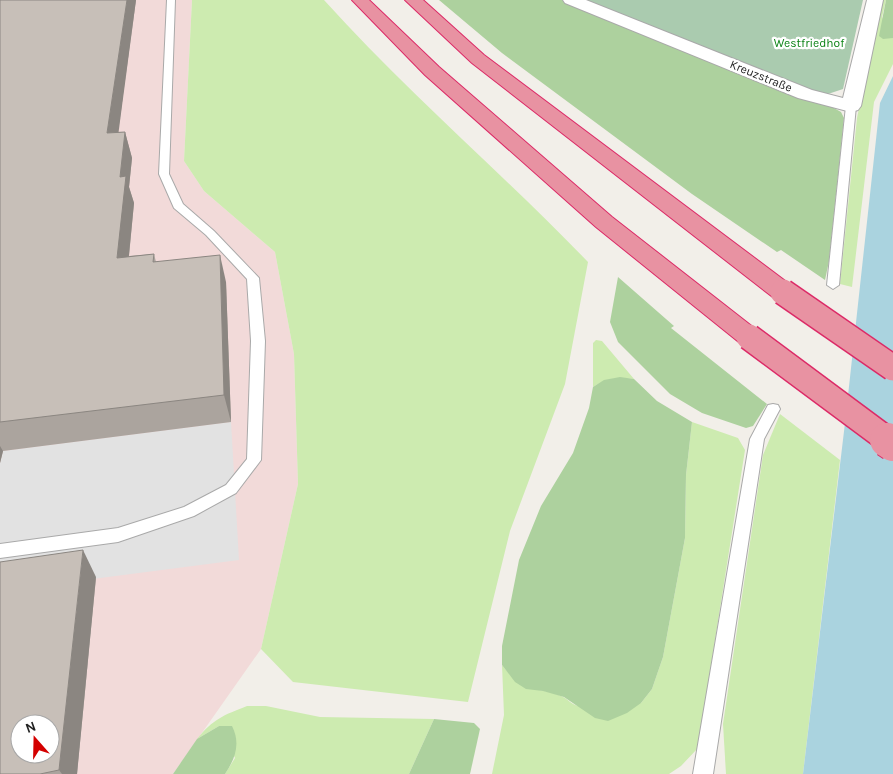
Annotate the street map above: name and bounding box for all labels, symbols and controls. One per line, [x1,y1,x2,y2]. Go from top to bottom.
park label: Westfriedhof [774,36,845,50]
street label: Kreuzstraße [728,57,794,95]
north arrow [10,714,60,764]
text: N [23,718,38,737]

